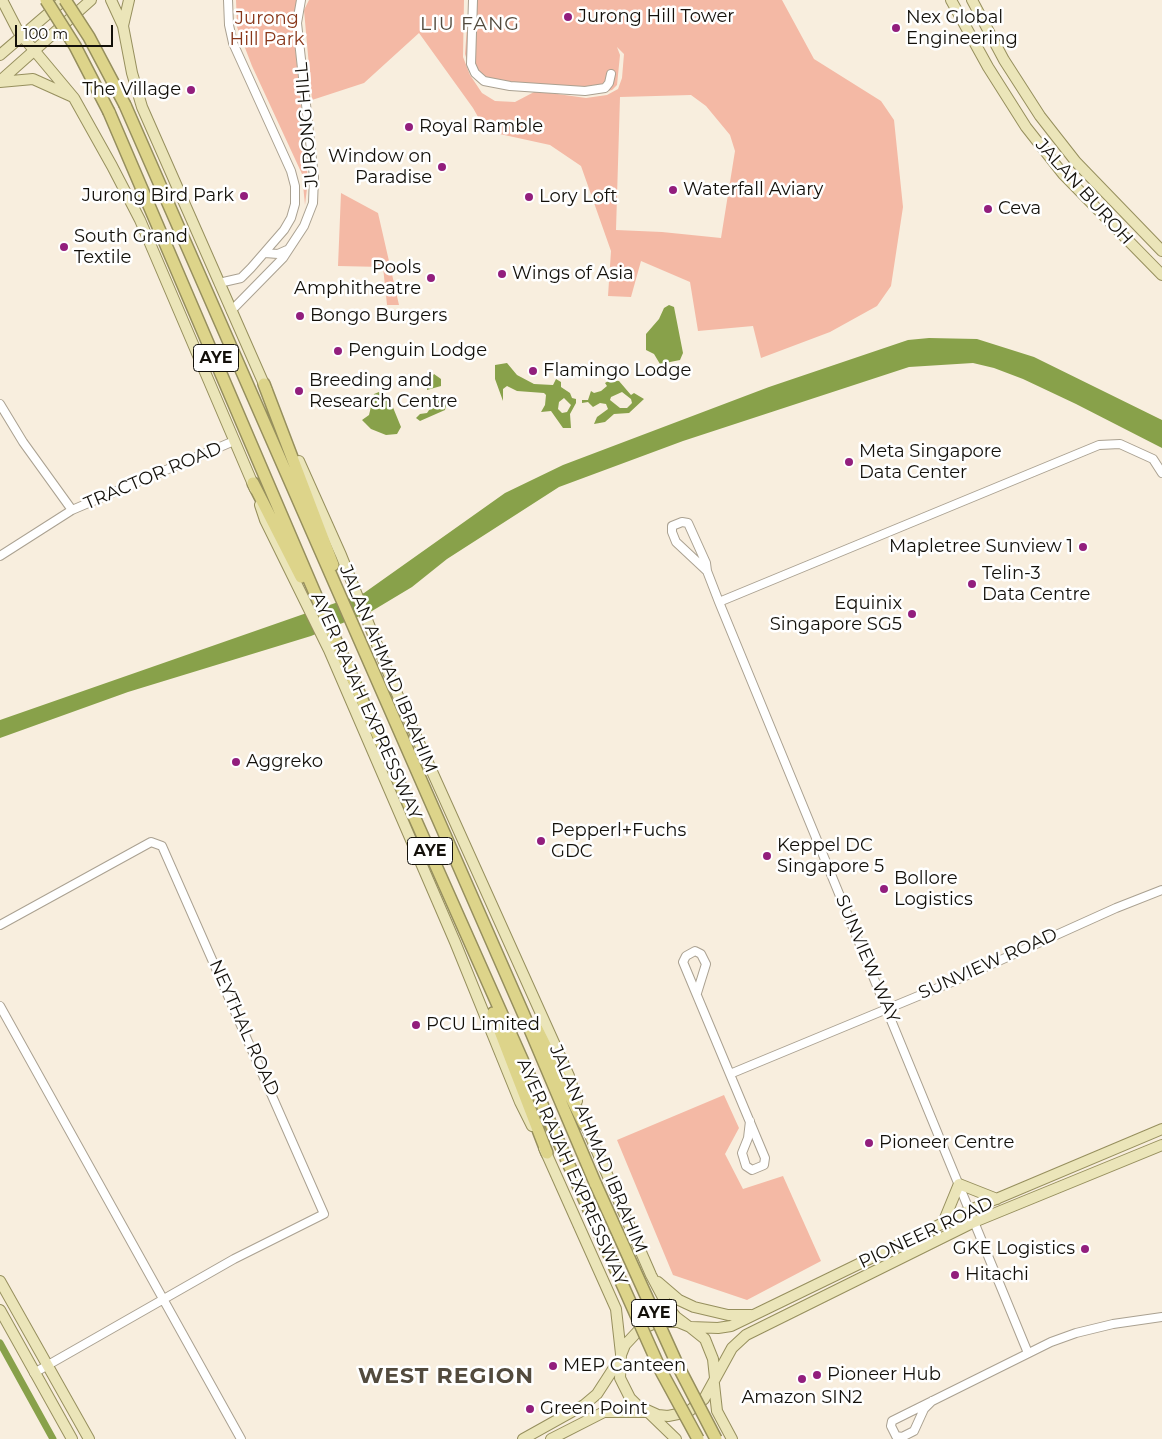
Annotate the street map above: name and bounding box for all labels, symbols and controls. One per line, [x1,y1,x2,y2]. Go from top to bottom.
place label: Jurong Hill Tower [578,6,734,28]
place label: Nex Global Engineering [906,7,1018,50]
park label: Jurong Hill Park [230,8,304,50]
marker: Jurong Hill Tower [562,11,574,23]
district label: LIU FANG [419,13,521,35]
scale bar [18,15,115,47]
marker: Nex Global Engineering [890,22,902,34]
text: 100 m [23,24,68,43]
street label: JURONG HILL [291,61,323,189]
place label: The Village [82,79,181,101]
marker: The Village [185,84,197,96]
place label: Royal Ramble [419,116,543,138]
marker: Royal Ramble [403,121,415,133]
street label: JALAN BUROH [1031,135,1137,249]
place label: Window on Paradise [328,146,432,188]
marker: Window on Paradise [436,161,448,173]
place label: Waterfall Aviary [683,179,823,201]
marker: Waterfall Aviary [667,184,679,196]
place label: Jurong Bird Park [82,185,234,207]
place label: Lory Loft [539,186,617,208]
marker: Jurong Bird Park [238,190,250,202]
marker: Lory Loft [523,191,535,203]
place label: Ceva [998,198,1041,220]
marker: Ceva [982,203,994,215]
place label: South Grand Textile [74,226,188,268]
marker: South Grand Textile [58,241,70,253]
place label: Pools Amphitheatre [294,257,421,300]
place label: Wings of Asia [512,263,634,285]
marker: Wings of Asia [496,268,508,280]
marker: Pools Amphitheatre [425,272,437,284]
place label: Bongo Burgers [310,305,447,327]
marker: Bongo Burgers [294,310,306,322]
place label: Penguin Lodge [348,340,487,362]
road number: AYE [194,344,238,372]
marker: Penguin Lodge [332,345,344,357]
place label: Flamingo Lodge [543,360,691,382]
marker: Flamingo Lodge [527,365,539,377]
place label: Breeding and Research Centre [309,370,457,412]
marker: Breeding and Research Centre [293,385,305,397]
street label: TRACTOR ROAD [81,437,225,515]
place label: Meta Singapore Data Center [859,441,1002,484]
marker: Meta Singapore Data Center [843,456,855,468]
place label: Mapletree Sunview 1 [889,536,1073,558]
marker: Mapletree Sunview 1 [1077,541,1089,553]
street label: JALAN AHMAD IBRAHIM [334,562,442,776]
place label: Telin-3 Data Centre [982,563,1090,606]
marker: Telin-3 Data Centre [966,578,978,590]
street label: AYER RAJAH EXPRESSWAY [306,589,426,823]
place label: Equinix Singapore SG5 [770,593,902,636]
marker: Equinix Singapore SG5 [906,608,918,620]
place label: Aggreko [246,751,323,773]
marker: Aggreko [230,756,242,768]
place label: Pepperl+Fuchs GDC [551,820,686,862]
marker: Pepperl+Fuchs GDC [535,835,547,847]
place label: Keppel DC Singapore 5 [777,835,884,878]
road number: AYE [408,838,452,864]
marker: Keppel DC Singapore 5 [761,850,773,862]
place label: Bollore Logistics [894,868,973,911]
marker: Bollore Logistics [878,883,890,895]
street label: SUNVIEW WAY [830,892,904,1026]
street label: SUNVIEW ROAD [915,924,1061,1004]
street label: NEYTHAL ROAD [204,957,284,1099]
place label: PCU Limited [426,1014,540,1036]
marker: PCU Limited [410,1019,422,1031]
street label: JALAN AHMAD IBRAHIM [544,1042,652,1256]
street label: AYER RAJAH EXPRESSWAY [512,1055,632,1289]
place label: Pioneer Centre [879,1132,1014,1154]
marker: Pioneer Centre [863,1137,875,1149]
street label: PIONEER ROAD [856,1192,996,1274]
place label: GKE Logistics [953,1238,1075,1260]
marker: GKE Logistics [1079,1243,1091,1255]
place label: Hitachi [965,1264,1029,1286]
marker: Hitachi [949,1269,961,1281]
road number: AYE [632,1300,676,1326]
place label: MEP Canteen [563,1355,686,1377]
marker: MEP Canteen [547,1360,559,1372]
district label: WEST REGION [357,1364,535,1390]
place label: Pioneer Hub [827,1364,941,1386]
marker: Pioneer Hub [811,1369,823,1381]
marker: Amazon SIN2 [796,1373,808,1385]
place label: Amazon SIN2 [741,1387,863,1409]
place label: Green Point [540,1398,648,1420]
marker: Green Point [524,1403,536,1415]

